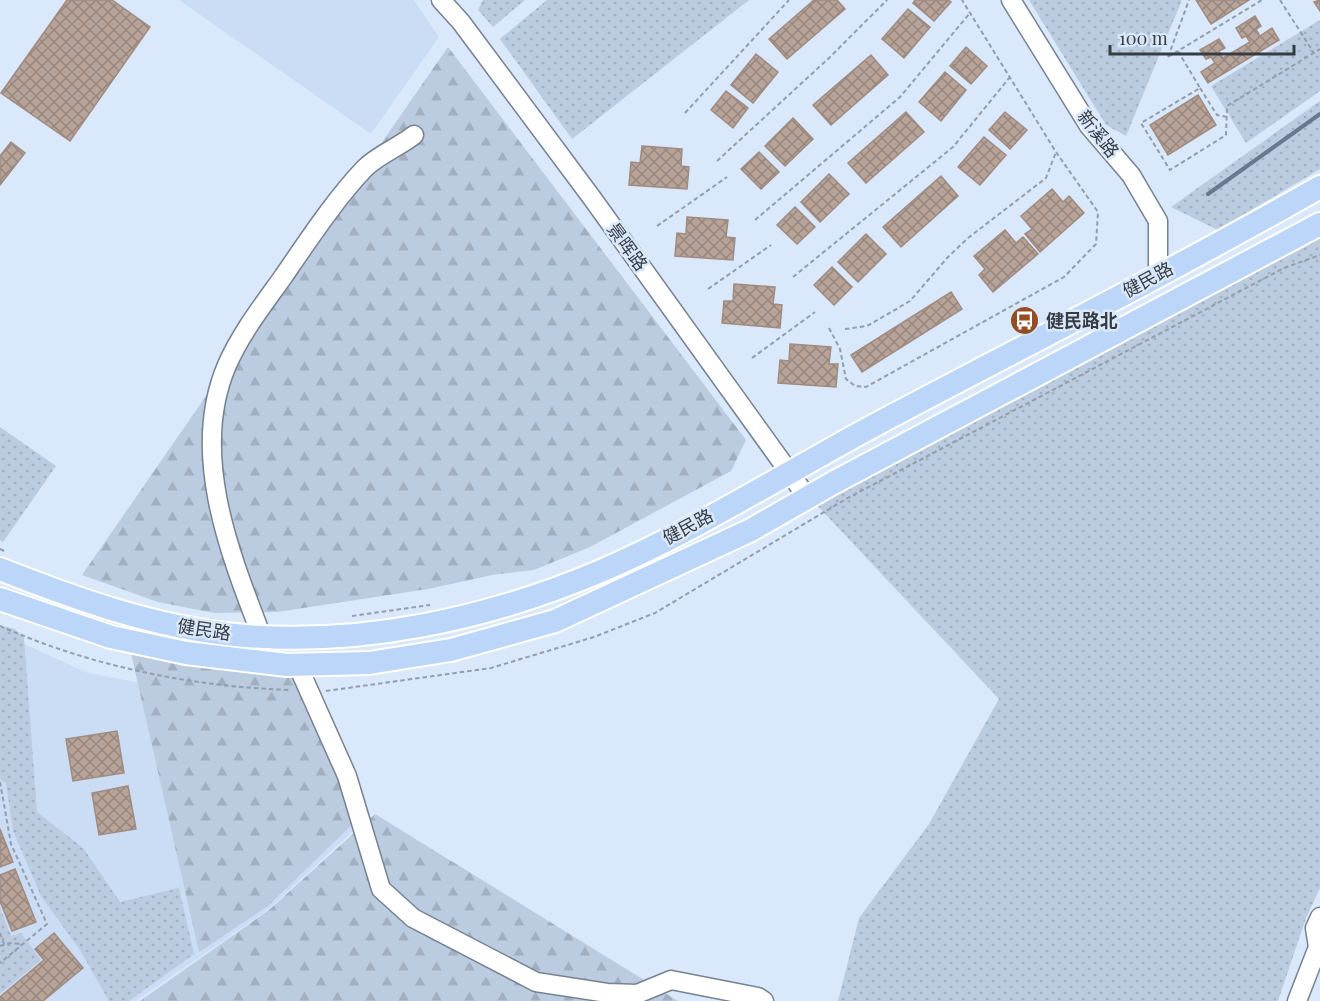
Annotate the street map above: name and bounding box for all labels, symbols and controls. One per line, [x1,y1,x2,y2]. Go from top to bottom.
scale bar [1110,18,1294,56]
text: 100 m [1119,26,1168,50]
street label: 新溪路 [1073,105,1125,162]
street label: 景晖路 [602,218,653,275]
street label: 健民路 [1118,256,1177,302]
bus stop icon: 健民路北 [1009,305,1041,337]
place label: 健民路北 [1046,308,1118,332]
street label: 健民路 [658,503,717,549]
street label: 健民路 [176,613,233,645]

